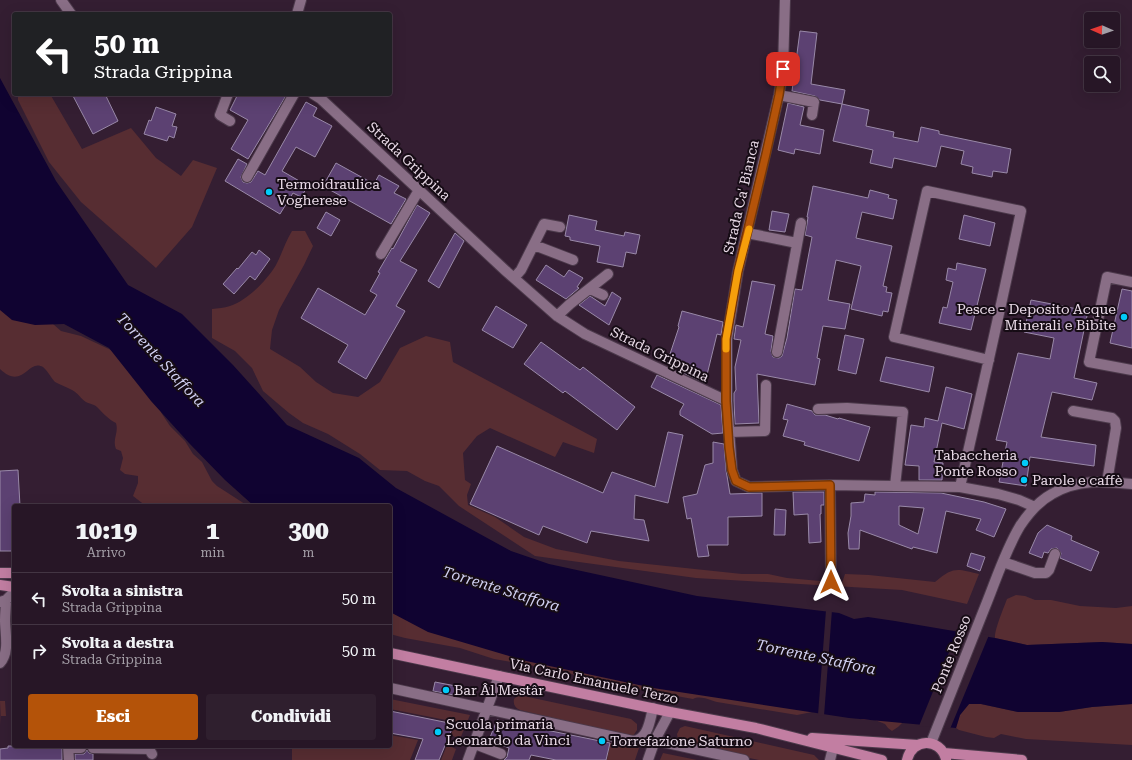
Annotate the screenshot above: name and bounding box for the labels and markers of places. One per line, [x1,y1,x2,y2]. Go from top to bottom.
pin [766,52,800,86]
place label: Termoidraulica Vogherese [277,176,380,208]
marker: Termoidraulica Vogherese [264,187,274,197]
place label: Pesce - Deposito Acque Minerali e Bibite [957,301,1116,333]
marker: Pesce - Deposito Acque Minerali e Bibite [1119,312,1129,322]
place label: Tabaccheria Ponte Rosso [934,447,1017,479]
marker: Tabaccheria Ponte Rosso [1020,458,1030,468]
place label: Parole e caffè [1032,472,1123,488]
marker: Parole e caffè [1019,475,1029,485]
place label: Bar Âl Mestâr [454,682,544,698]
marker: Bar Âl Mestâr [441,685,451,695]
place label: Scuola primaria Leonardo da Vinci [446,716,571,748]
marker: Scuola primaria Leonardo da Vinci [433,727,443,737]
place label: Torrefazione Saturno [610,733,752,749]
marker: Torrefazione Saturno [597,736,607,746]

